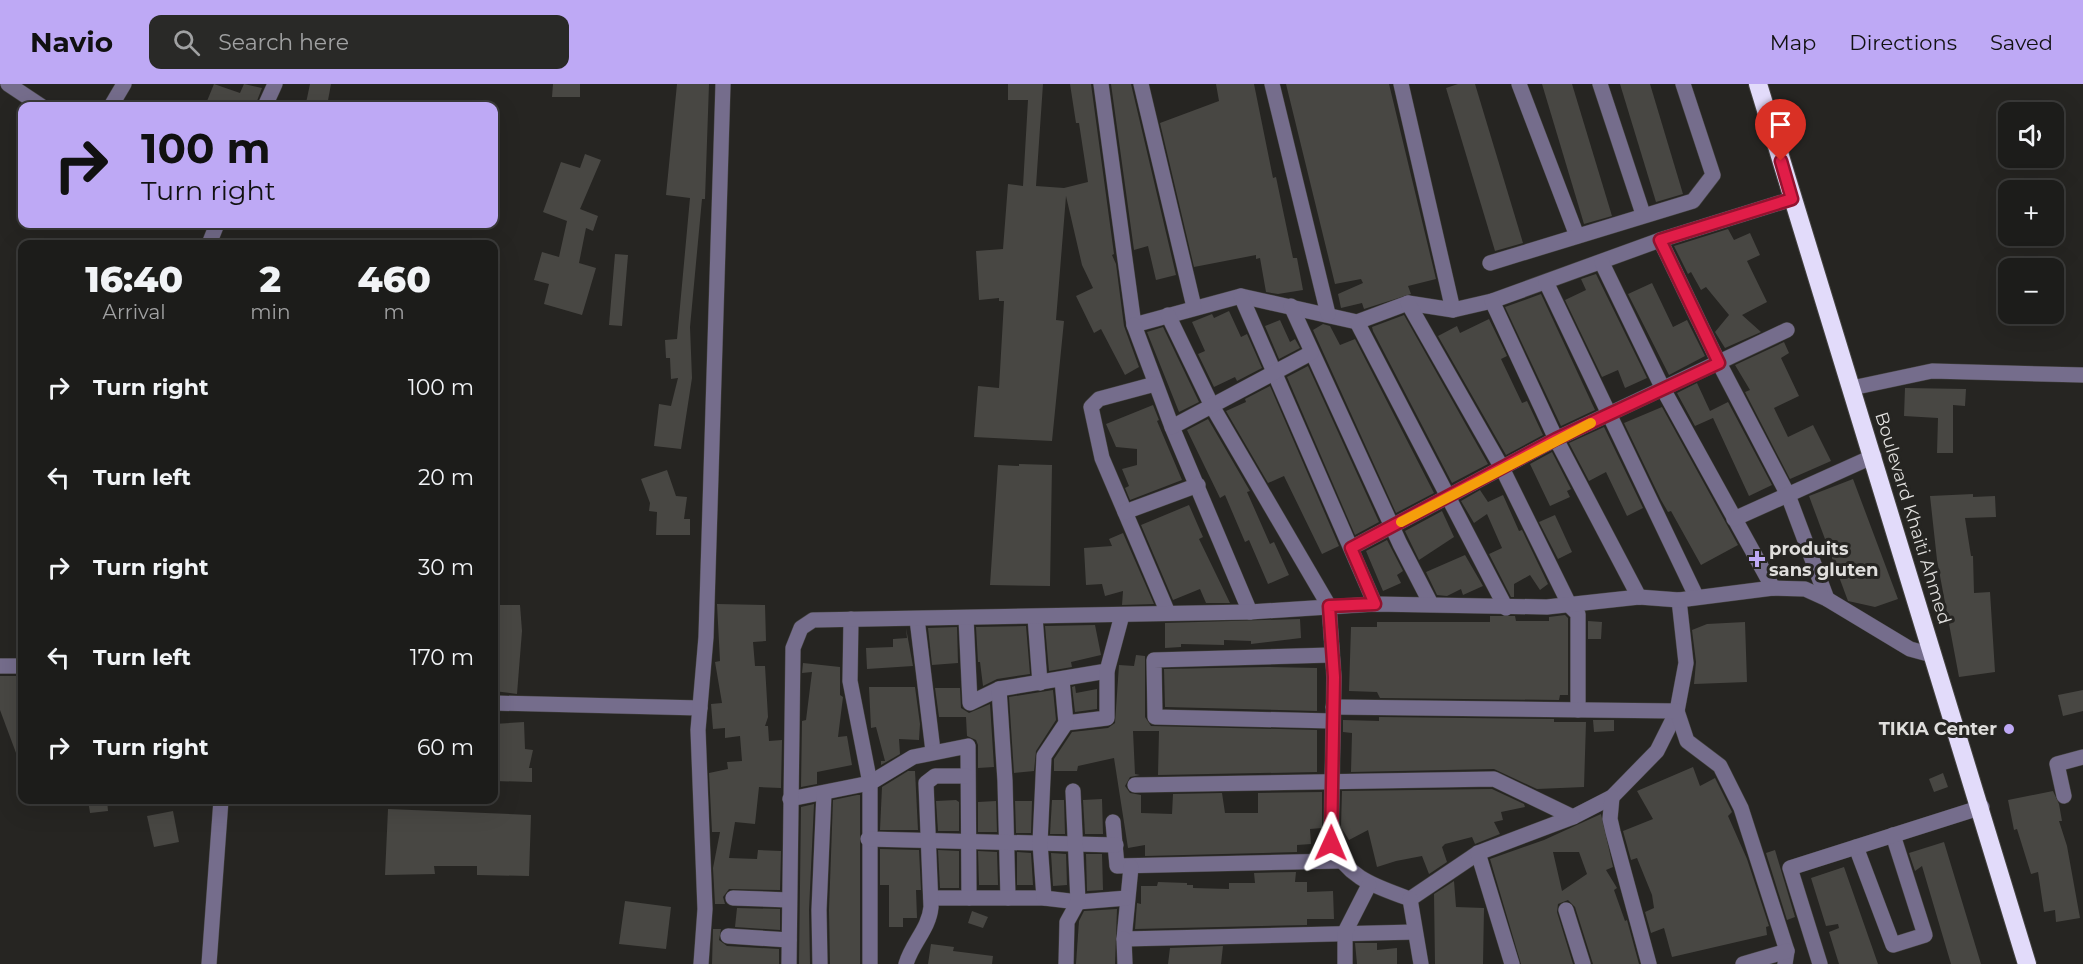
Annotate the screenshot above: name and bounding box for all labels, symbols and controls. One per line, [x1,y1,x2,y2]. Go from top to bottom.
search box [149,15,569,69]
text: Navio [30,25,113,59]
icon: search [170,26,203,59]
text: Search here [218,29,349,56]
text: Map [1770,30,1816,55]
text: Directions [1849,30,1957,55]
text: Saved [1990,30,2053,55]
pin [1755,99,1806,161]
map controls [1998,102,2064,324]
button: sound [1998,102,2064,168]
icon: arrive [1764,108,1797,141]
text: 100 m [141,122,270,174]
icon: right [42,126,120,204]
text: Turn right [141,174,276,207]
button: + [1998,180,2064,246]
text: 16:40 [85,257,183,301]
text: 2 [260,257,281,301]
text: 460 [358,257,431,301]
button: − [1998,258,2064,324]
text: Arrival [103,300,166,324]
text: min [250,300,290,324]
text: m [384,300,405,324]
icon: right [42,371,75,404]
text: Turn right [93,374,208,401]
text: 100 m [408,374,474,401]
street label: Boulevard Khaiti Ahmed [1870,409,1956,627]
icon: left [42,461,75,494]
text: Turn left [93,464,191,491]
text: 20 m [418,464,474,491]
place label: produits sans gluten [1769,538,1878,581]
icon: right [42,551,75,584]
marker: produits sans gluten [1750,552,1764,566]
text: Turn right [93,554,208,581]
text: 30 m [418,554,474,581]
icon: left [42,641,75,674]
text: Turn left [93,644,191,671]
text: 170 m [410,644,474,671]
place label: TIKIA Center [1879,718,1997,740]
marker: TIKIA Center [2002,722,2016,736]
icon: right [42,731,75,764]
text: Turn right [93,734,208,761]
text: 60 m [417,734,474,761]
position arrow [1299,811,1363,875]

